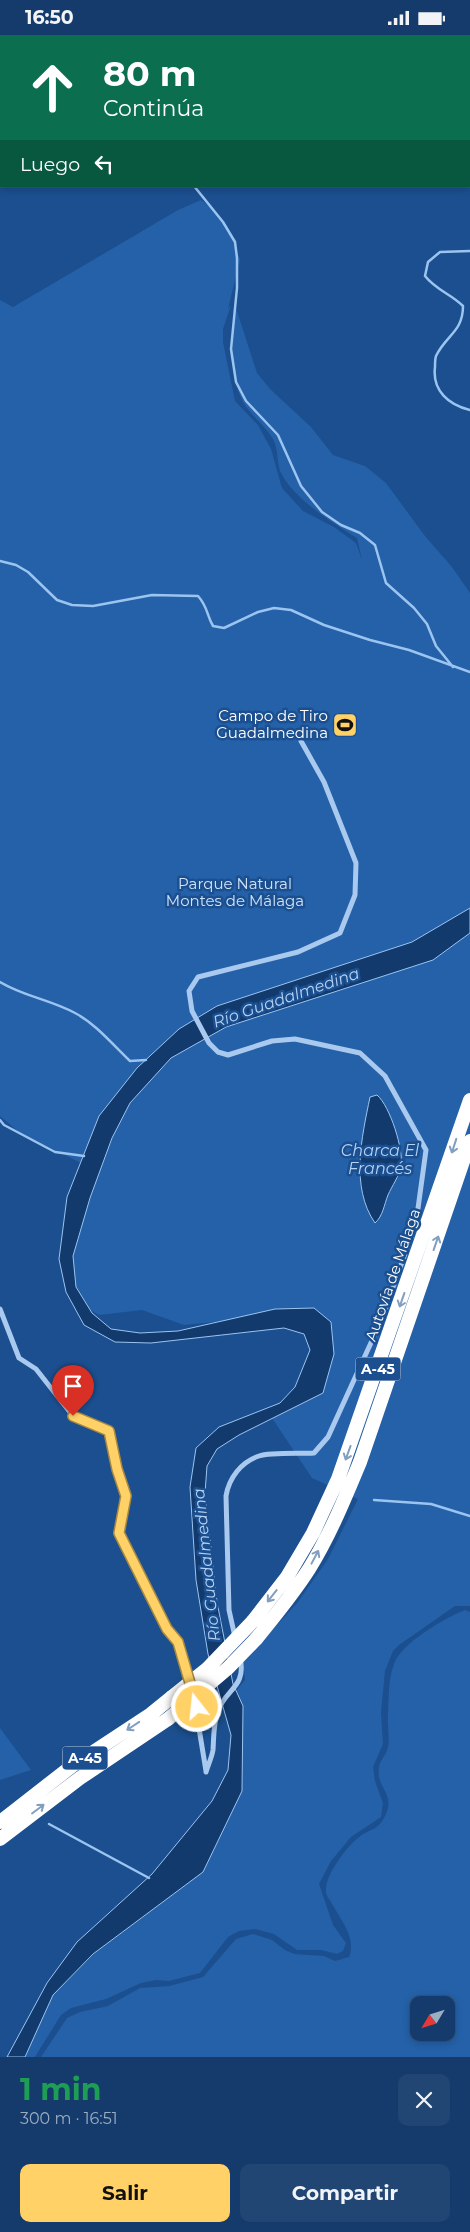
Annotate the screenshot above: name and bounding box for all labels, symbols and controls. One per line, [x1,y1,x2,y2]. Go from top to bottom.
text: 16:50 [25,6,74,29]
text: 80 m [103,52,197,95]
icon: ahead [20,55,85,120]
text: Continúa [103,95,204,122]
icon: left [90,150,118,178]
text: Luego [20,153,80,176]
place label: Campo de Tiro Guadalmedina [216,706,328,742]
sports icon: Campo de Tiro Guadalmedina [332,712,358,738]
park label: Parque Natural Montes de Málaga [166,874,304,910]
water label: Río Guadalmedina [210,963,362,1031]
one-way arrow [449,1138,458,1153]
water label: Charca El Francés [341,1141,420,1178]
street label: Autovía de Málaga [361,1206,424,1344]
one-way arrow [432,1235,442,1251]
one-way arrow [397,1292,406,1307]
road number: A-45 [356,1357,400,1381]
pin [52,1365,94,1416]
icon: arrive [59,1372,87,1400]
one-way arrow [343,1445,352,1460]
water label: Río Guadalmedina [189,1487,224,1642]
one-way arrow [310,1550,320,1565]
one-way arrow [267,1589,278,1602]
position arrow [170,1680,222,1732]
one-way arrow [127,1721,141,1731]
road number: A-45 [62,1747,108,1770]
one-way arrow [31,1804,45,1814]
north arrow [410,1996,455,2041]
map controls [410,1996,455,2041]
text: 1 min [20,2071,101,2108]
button: close [398,2074,450,2126]
text: 300 m · 16:51 [20,2109,118,2128]
button: Salir [20,2164,230,2222]
button: Compartir [240,2164,450,2222]

